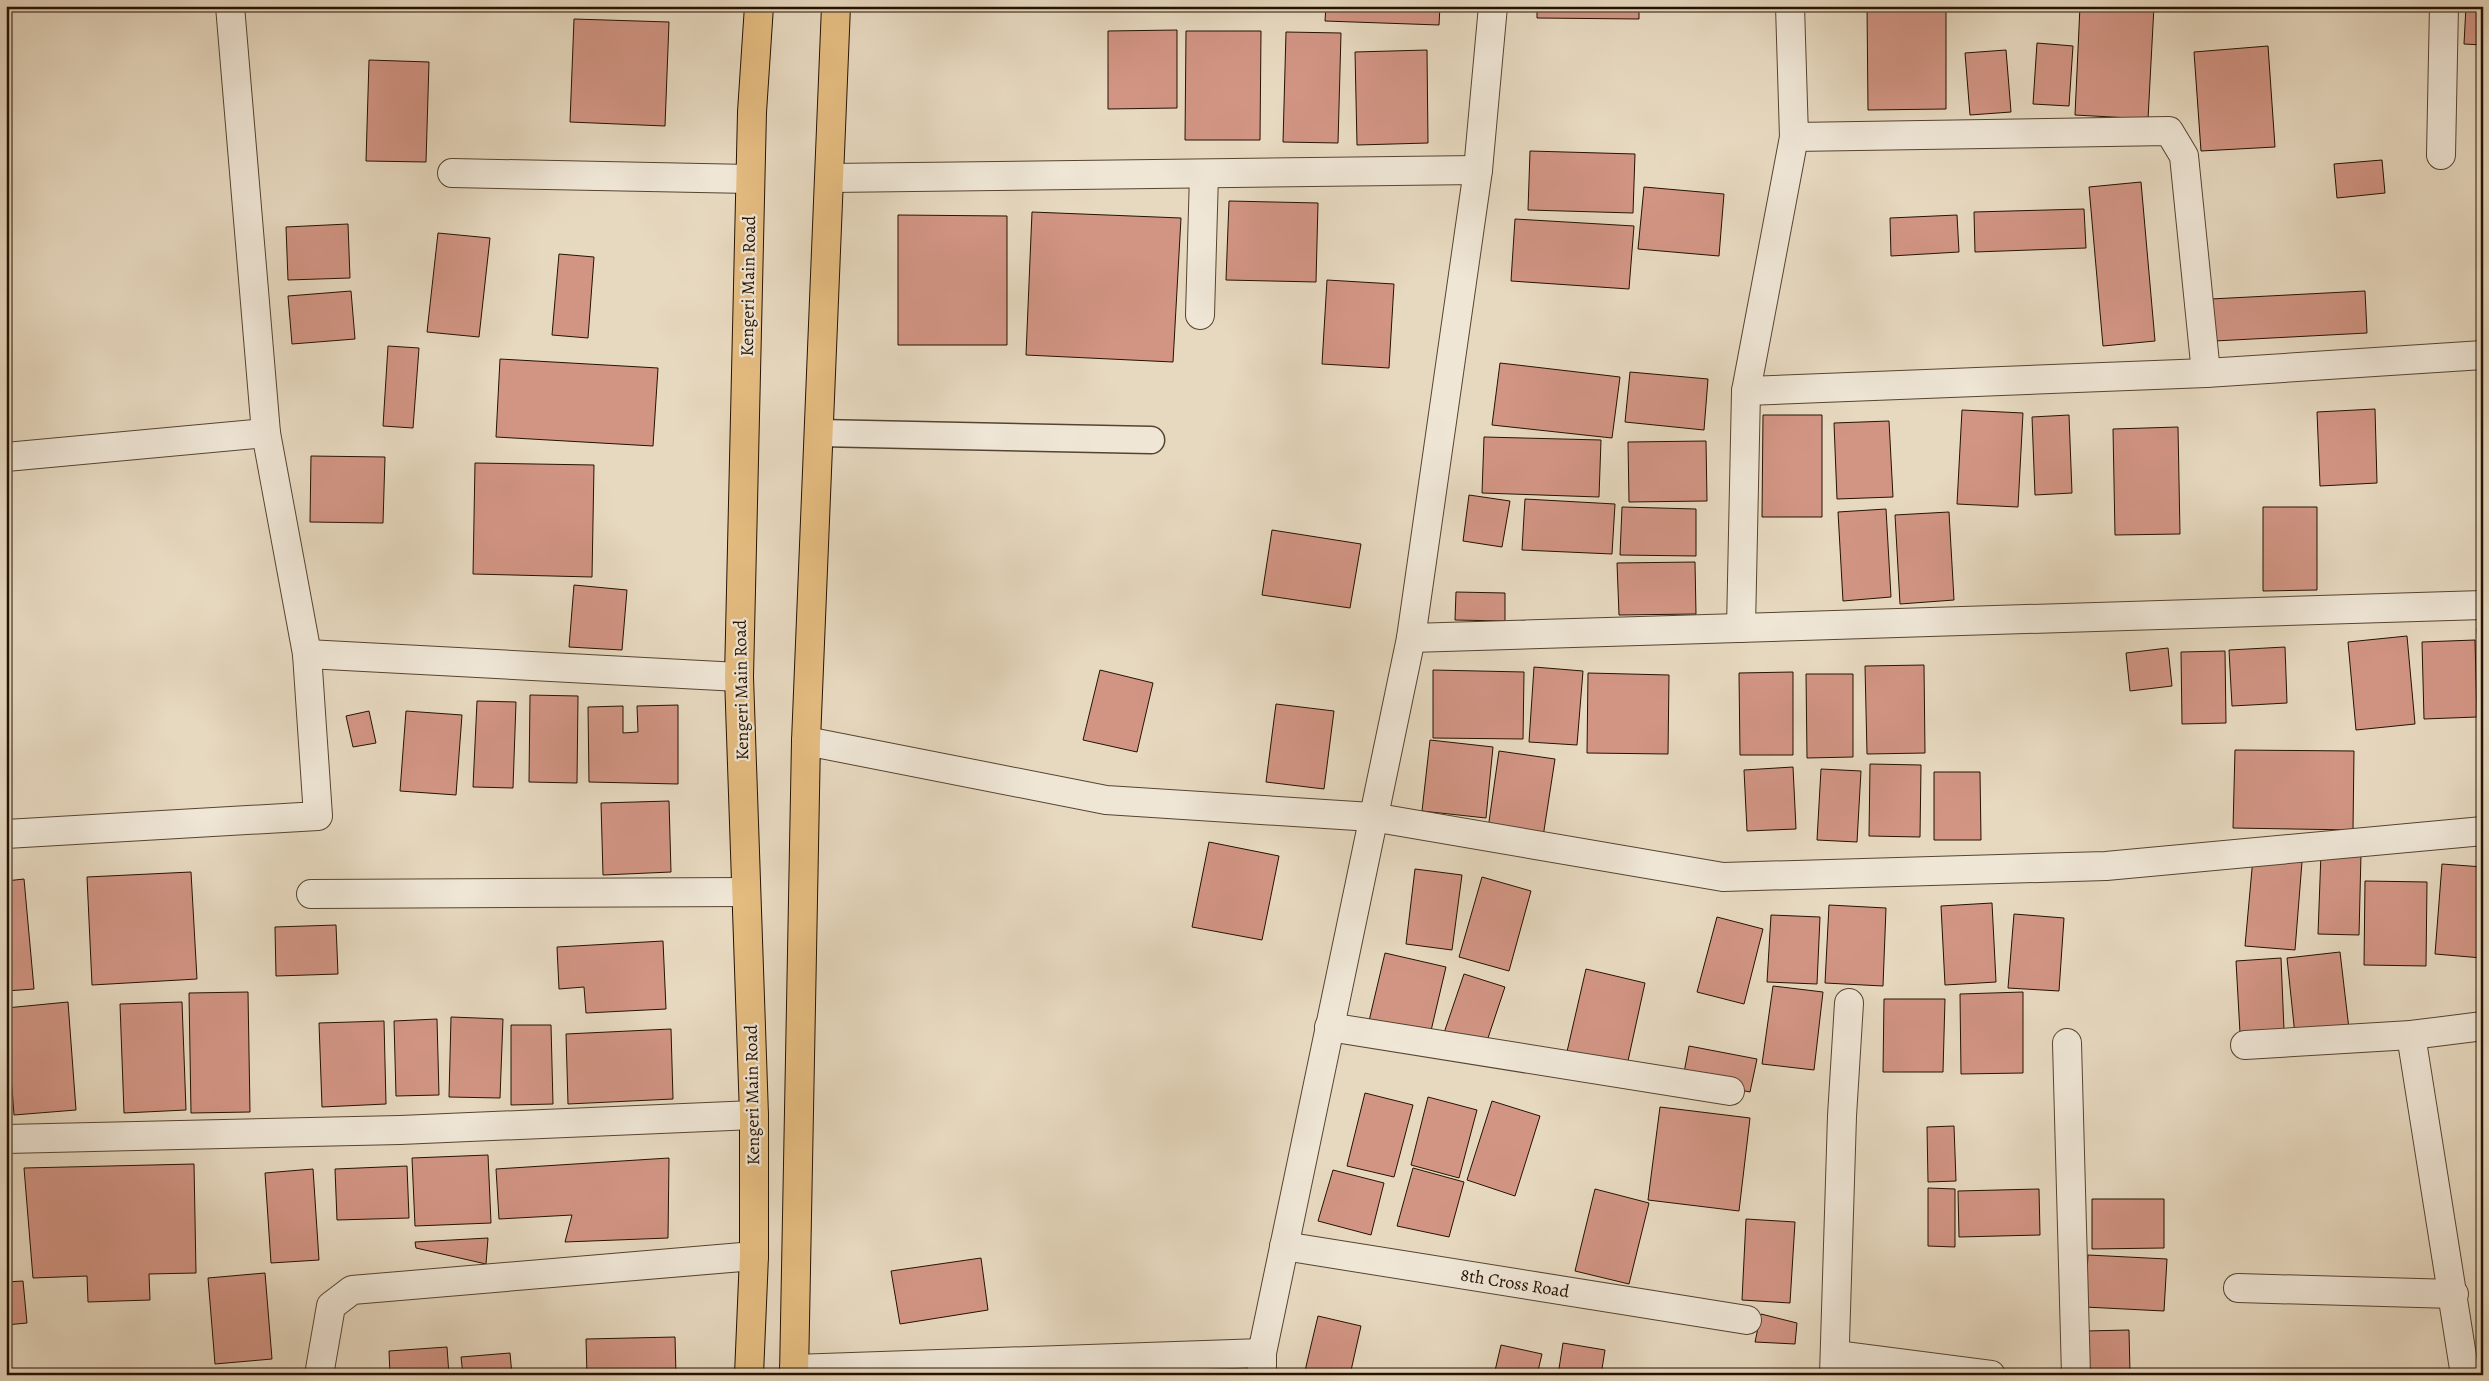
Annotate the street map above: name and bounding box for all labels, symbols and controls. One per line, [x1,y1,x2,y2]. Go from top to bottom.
street label: Kengeri Main Road [735,215,761,357]
street label: Kengeri Main Road [728,619,754,761]
street label: Kengeri Main Road [739,1024,765,1166]
street label: 8th Cross Road [1459,1263,1571,1304]

